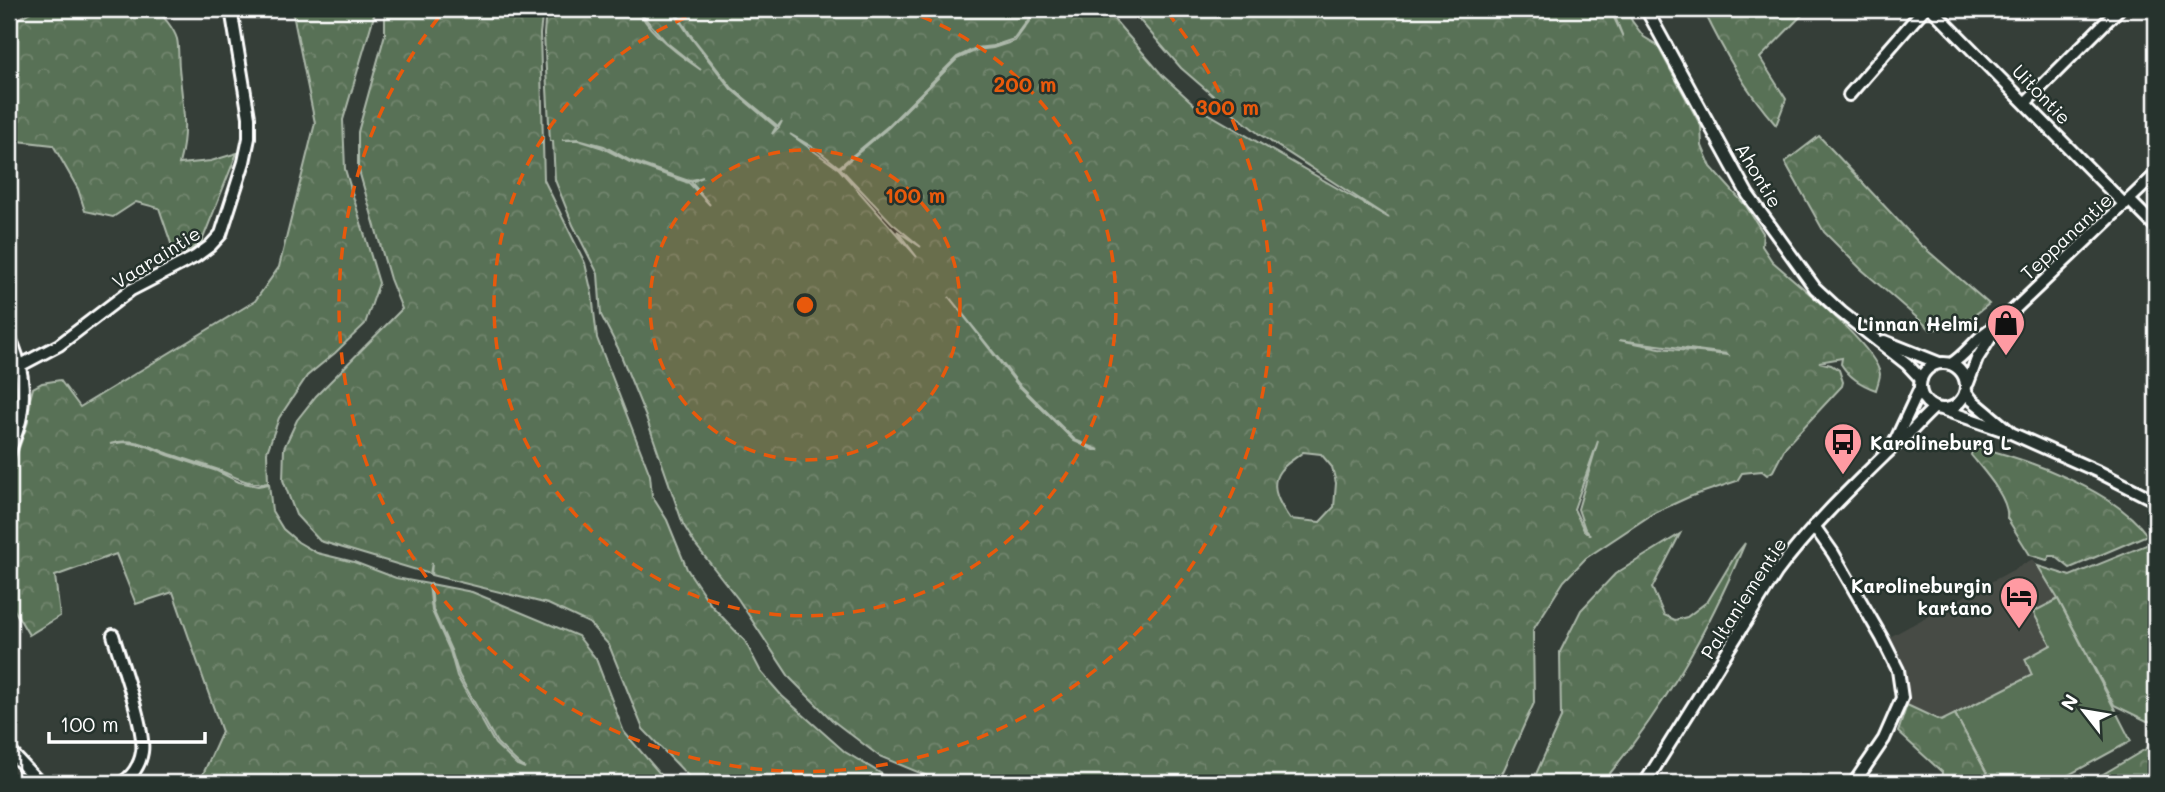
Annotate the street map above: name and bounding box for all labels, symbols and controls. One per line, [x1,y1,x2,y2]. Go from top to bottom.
street label: Uitontie [2007,58,2077,130]
text: 200 m [994,70,1056,97]
text: 300 m [1195,93,1259,120]
street label: Ahontie [1730,138,1788,212]
text: 100 m [885,181,945,208]
street label: Teppanantie [2015,187,2117,285]
street label: Vaaraintie [107,220,205,294]
centre of rings [793,293,817,317]
shop icon: Linnan Helmi [1985,302,2027,357]
place label: Linnan Helmi [1857,311,1979,336]
bus stop icon: Karolineburg L [1822,421,1864,476]
place label: Karolineburg L [1870,430,2011,455]
street label: Paltaniementie [1694,533,1792,663]
place label: Karolineburgin kartano [1851,573,1992,620]
hotel icon: Karolineburgin kartano [1998,575,2040,630]
north arrow [2050,676,2120,746]
text: N [2055,689,2083,715]
scale bar [49,701,205,745]
text: 100 m [60,710,119,737]

